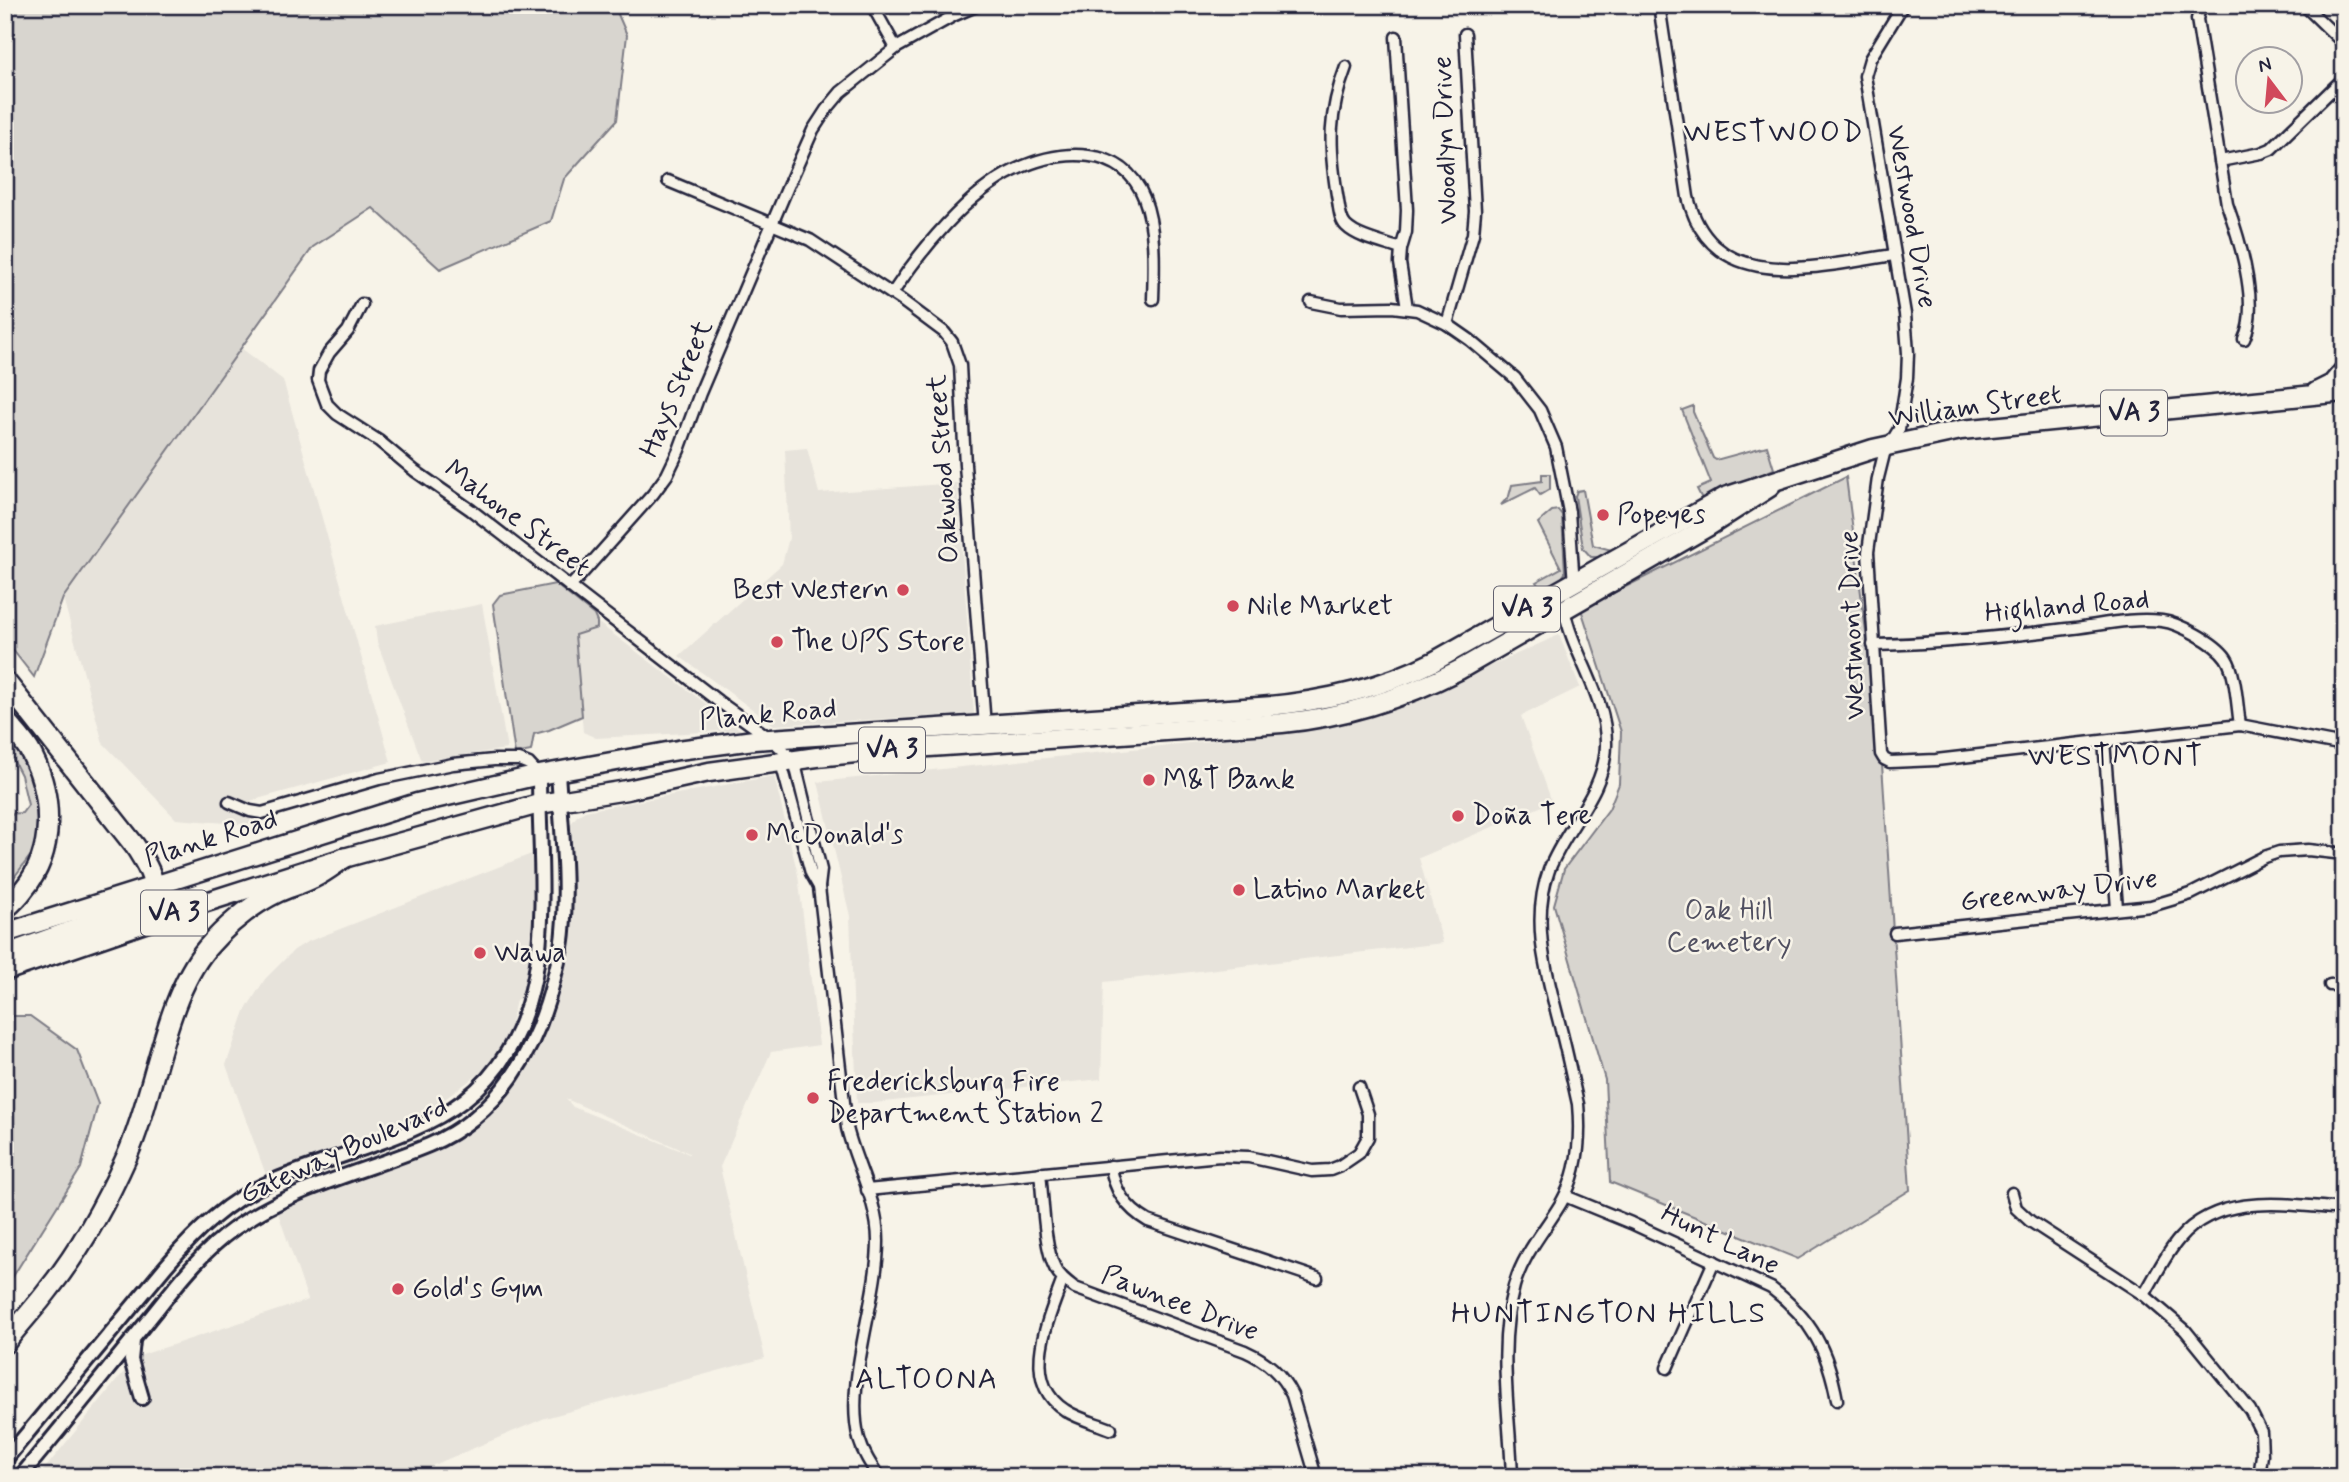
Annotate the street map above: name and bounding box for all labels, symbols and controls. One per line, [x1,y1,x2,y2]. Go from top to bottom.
north arrow [2234,46,2304,116]
text: N [2255,51,2274,79]
street label: Woodlyn Drive [1425,55,1467,225]
district label: WESTWOOD [1683,113,1865,152]
street label: Westwood Drive [1877,123,1945,311]
street label: Hays Street [632,314,723,463]
street label: Oakwood Street [919,373,969,565]
street label: William Street [1886,377,2064,437]
road number: VA 3 [2101,390,2167,436]
street label: Mahone Street [436,452,598,586]
place label: Popeyes [1617,497,1706,534]
marker: Popeyes [1595,507,1611,523]
street label: Westmont Drive [1831,530,1875,720]
place label: Best Western [733,572,889,609]
street label: Highland Road [1983,581,2151,636]
marker: Best Western [895,582,911,598]
road number: VA 3 [1494,586,1560,632]
place label: Nile Market [1247,588,1393,625]
marker: Nile Market [1225,598,1241,614]
place label: The UPS Store [791,624,965,661]
marker: The UPS Store [769,634,785,650]
street label: Plank Road [698,691,838,739]
road number: VA 3 [859,728,925,772]
district label: WESTMONT [2028,737,2204,776]
place label: M&T Bank [1163,762,1295,799]
marker: M&T Bank [1141,772,1157,788]
place label: Doña Tere [1472,798,1592,835]
street label: Plank Road [140,801,282,877]
marker: Doña Tere [1450,808,1466,824]
place label: McDonald's [766,817,903,854]
marker: McDonald's [744,827,760,843]
street label: Greenway Drive [1958,861,2160,921]
place label: Latino Market [1253,872,1425,909]
marker: Latino Market [1231,882,1247,898]
road number: VA 3 [141,890,207,936]
park label: Oak Hill Cemetery [1667,893,1791,962]
place label: Wawa [494,935,566,972]
marker: Wawa [472,945,488,961]
place label: Fredericksburg Fire Department Station 2 [827,1064,1104,1133]
street label: Gateway Boulevard [234,1089,454,1213]
marker: Fredericksburg Fire Department Station 2 [805,1090,821,1106]
street label: Hunt Lane [1654,1195,1786,1285]
street label: Pawnee Drive [1096,1257,1264,1351]
place label: Gold's Gym [412,1271,544,1308]
marker: Gold's Gym [390,1281,406,1297]
district label: HUNTINGTON HILLS [1451,1294,1767,1333]
district label: ALTOONA [855,1360,999,1399]

